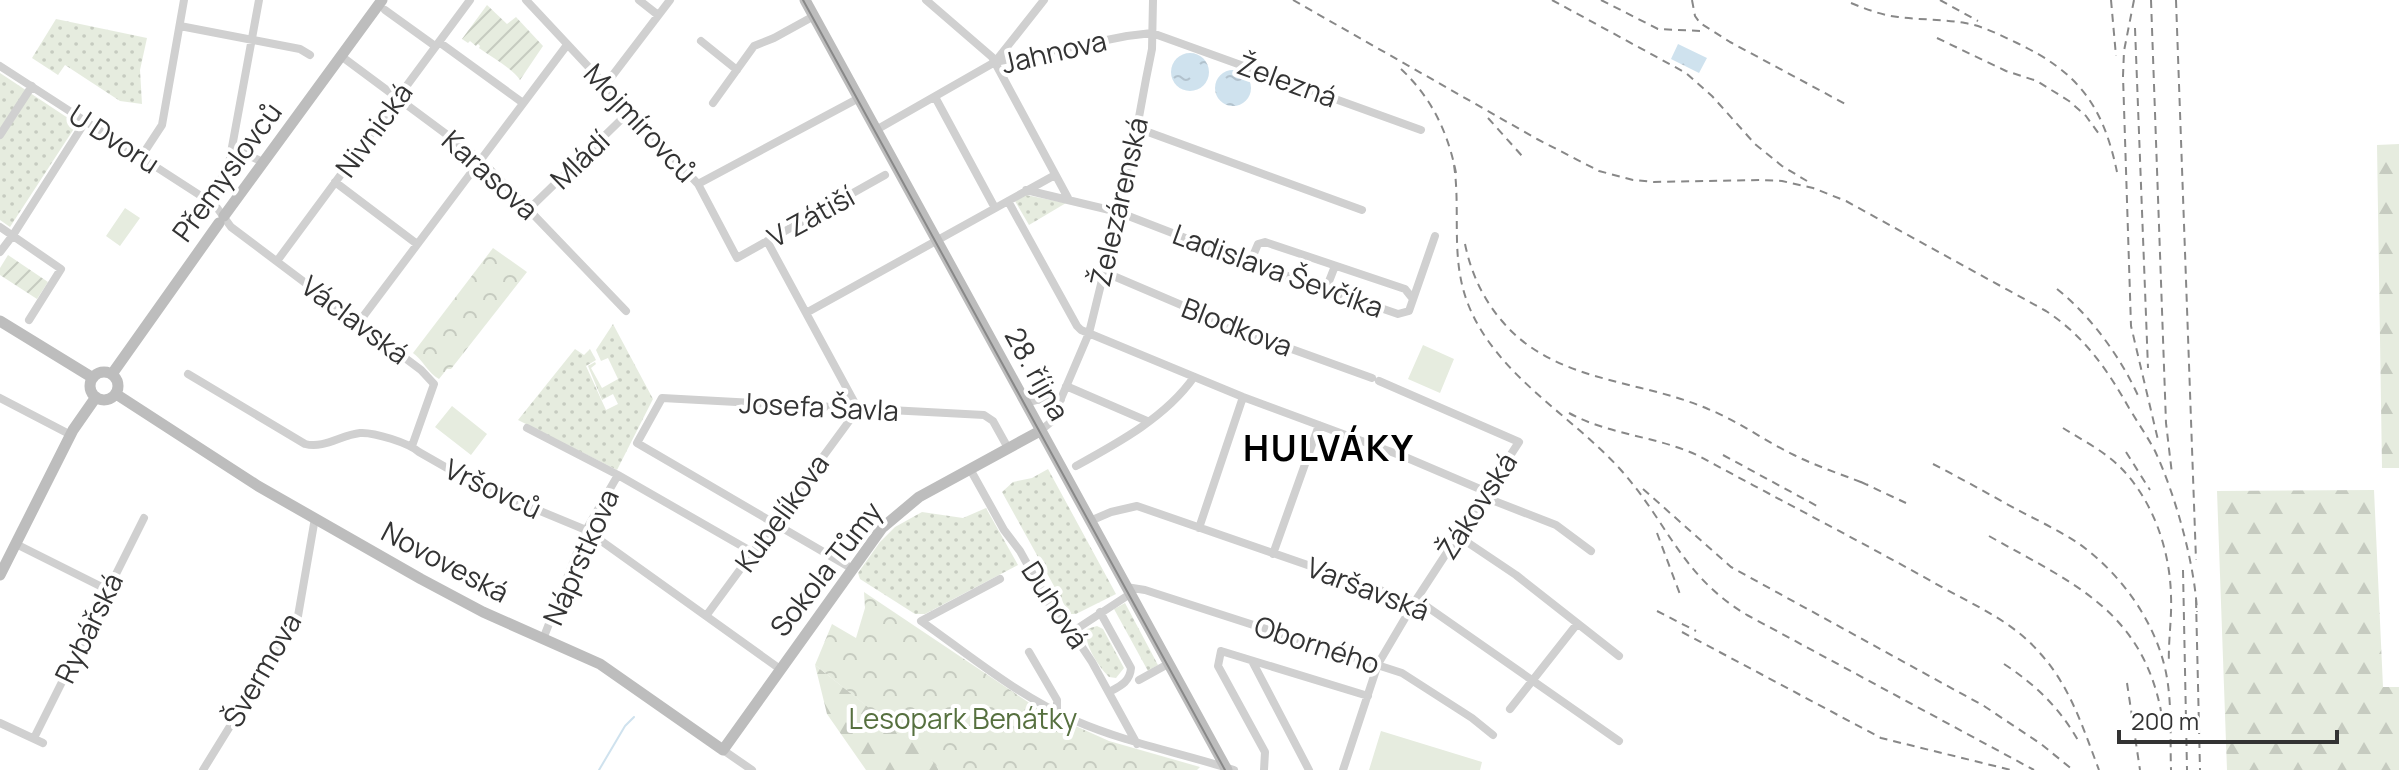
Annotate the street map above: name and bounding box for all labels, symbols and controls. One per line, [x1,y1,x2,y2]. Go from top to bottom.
street label: Jahnova [998,21,1110,82]
street label: Železná [1232,45,1342,116]
street label: Mojmírovců [576,55,705,190]
street label: Nivnická [326,75,420,184]
street label: Přemyslovců [163,94,290,249]
street label: U Dvoru [62,95,167,182]
street label: Železárenská [1080,113,1156,290]
street label: Karasova [435,121,547,227]
street label: Mládí [541,122,617,197]
street label: V Zátiší [760,177,861,256]
street label: Ladislava Ševčíka [1168,214,1389,326]
street label: Václavská [294,266,417,372]
street label: Blodkova [1177,288,1298,364]
street label: 28. října [997,320,1079,427]
street label: Josefa Šavla [738,383,900,429]
district label: HULVÁKY [1243,423,1415,472]
street label: Žákovská [1428,445,1525,566]
street label: Kubelíkova [726,446,837,579]
street label: Vršovců [439,449,548,527]
street label: Náprstkova [533,482,627,631]
street label: Sokola Tůmy [761,493,890,644]
street label: Novoveská [375,512,516,611]
street label: Varšavská [1302,547,1435,629]
street label: Duhová [1013,553,1098,655]
street label: Rybářská [45,566,131,689]
street label: Švermova [213,605,309,734]
street label: Oborného [1250,606,1385,682]
scale bar [2119,694,2337,744]
park label: Lesopark Benátky [849,699,1078,737]
text: 200 m [2131,704,2199,737]

